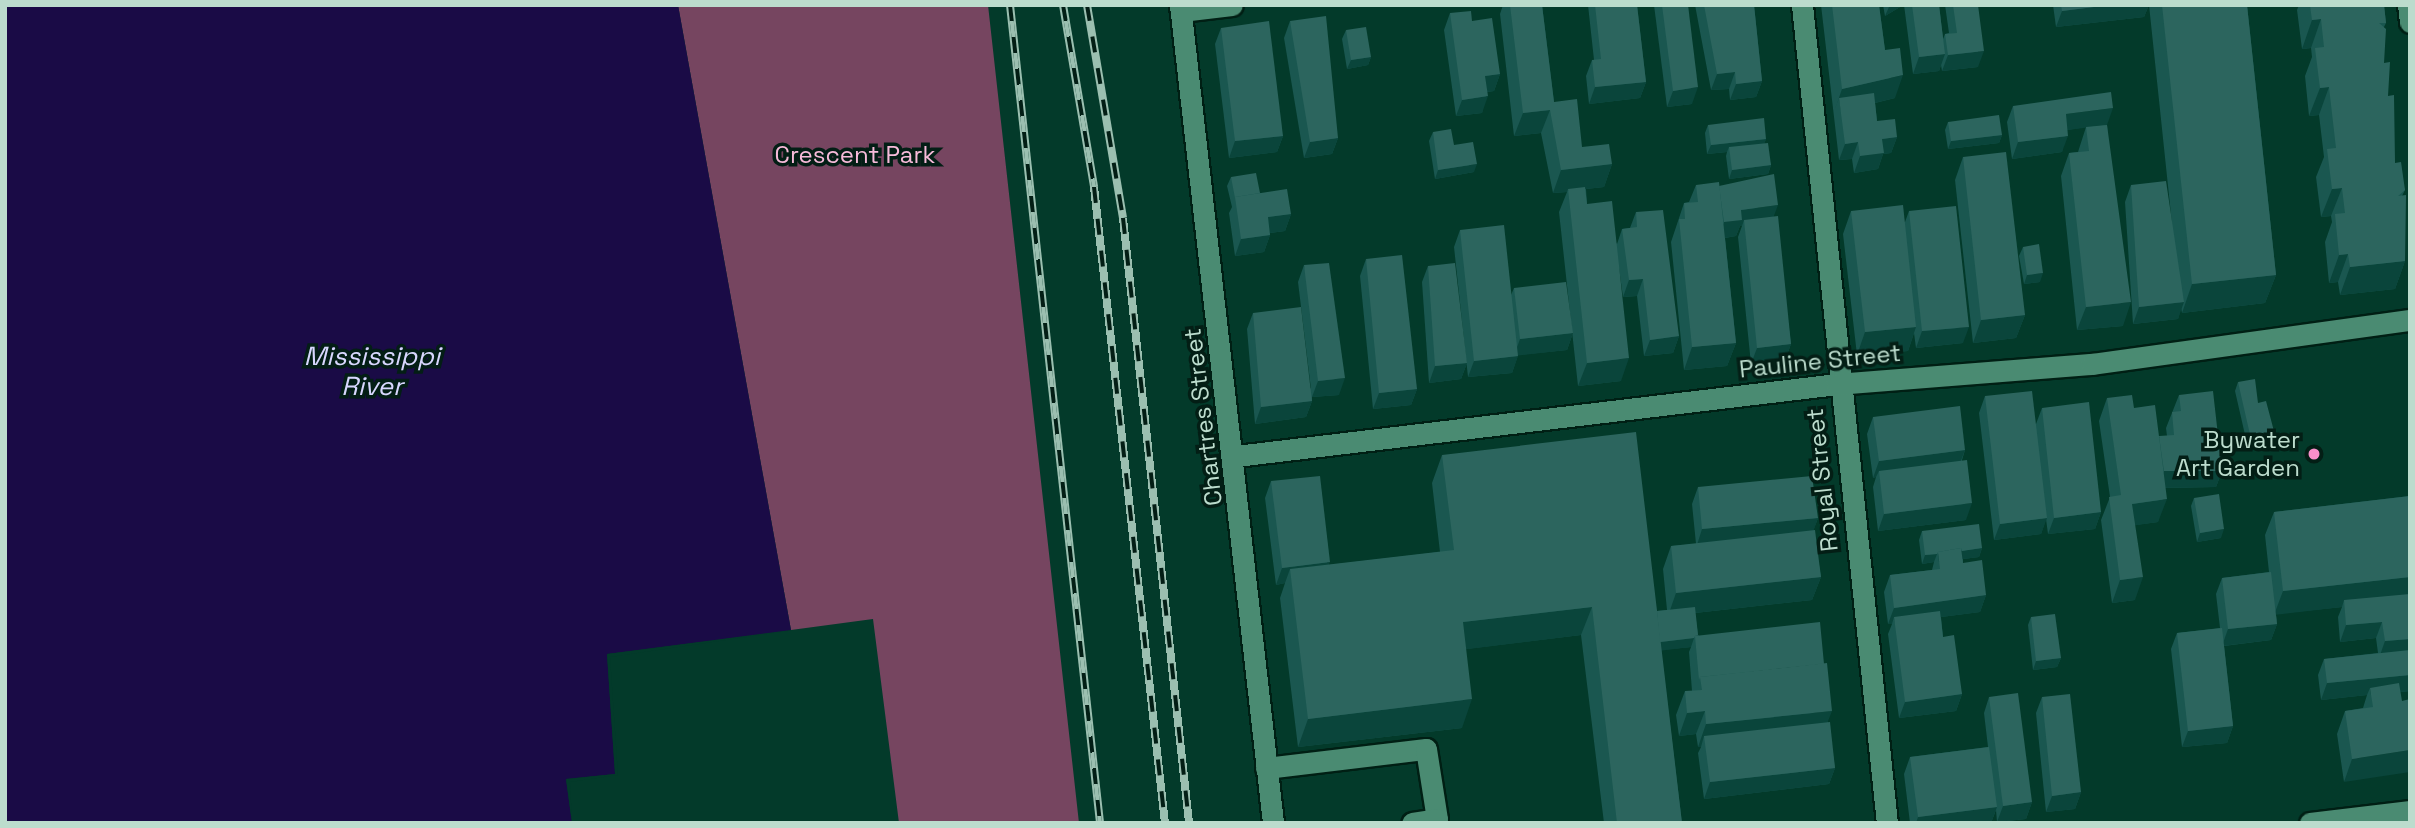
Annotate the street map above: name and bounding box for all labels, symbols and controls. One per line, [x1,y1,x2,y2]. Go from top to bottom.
park label: Crescent Park [775,141,935,169]
street label: Chartres Street [1178,326,1228,508]
street label: Pauline Street [1738,338,1902,384]
water label: Mississippi River [304,341,440,402]
street label: Royal Street [1800,407,1844,553]
place label: Bywater Art Garden [2176,426,2300,482]
marker: Bywater Art Garden [2306,446,2322,462]

